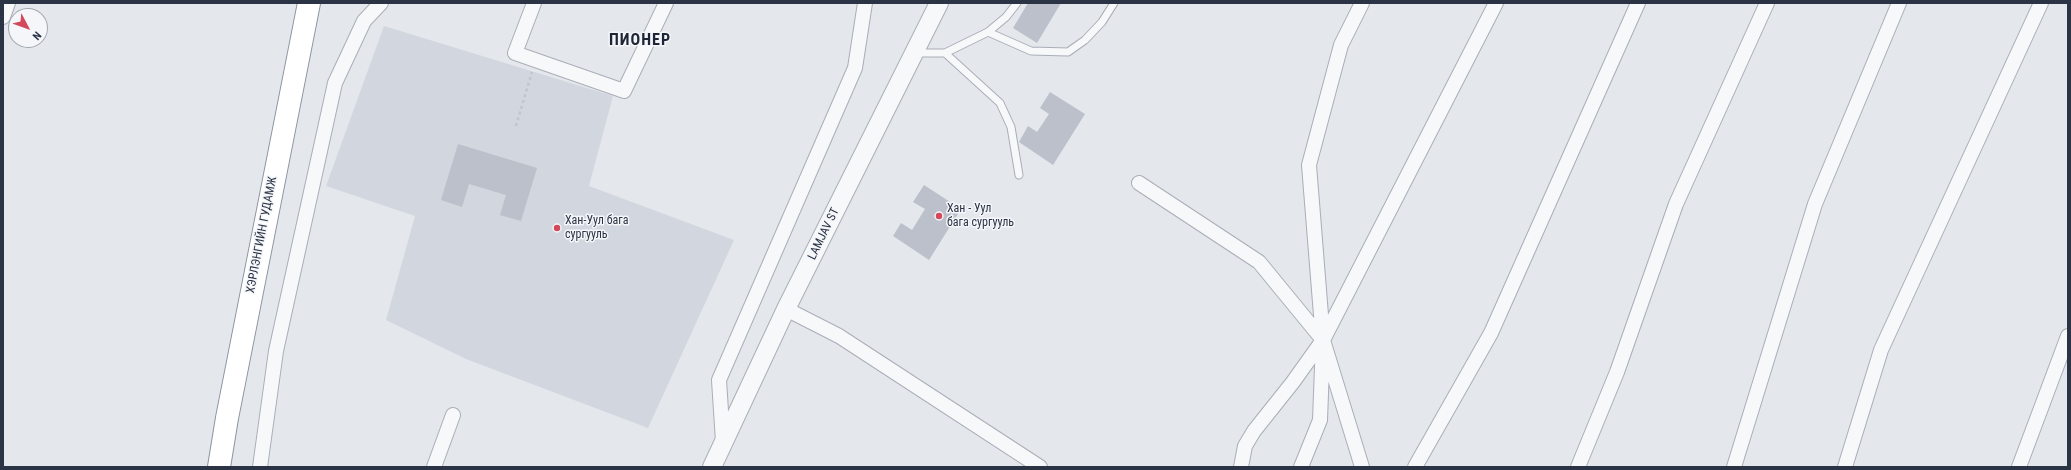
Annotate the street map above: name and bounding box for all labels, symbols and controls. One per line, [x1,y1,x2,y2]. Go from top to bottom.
north arrow [8,8,48,48]
text: N [30,29,44,42]
district label: ПИОНЕР [609,31,671,51]
street label: ХЭРЛЭНГИЙН ГУДАМЖ [244,176,280,294]
place label: Хан - Уул бага сургууль [947,202,1014,230]
street label: LAMJAV ST [805,206,843,262]
marker: Хан - Уул бага сургууль [934,211,944,221]
place label: Хан-Уул бага сургууль [565,214,628,242]
marker: Хан-Уул бага сургууль [552,223,562,233]

